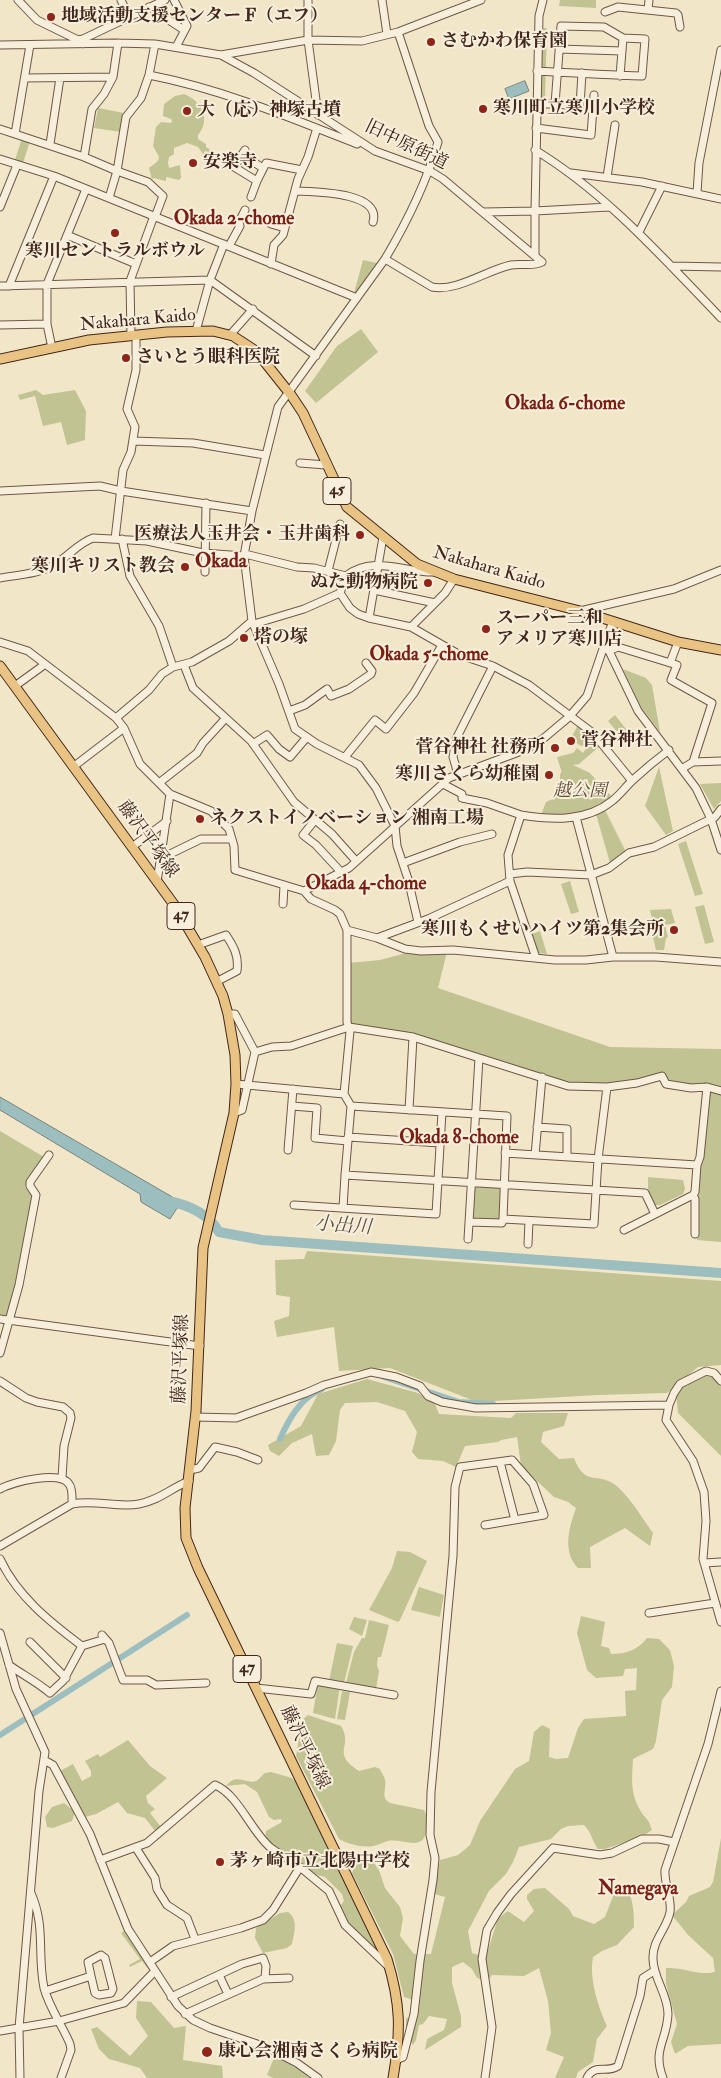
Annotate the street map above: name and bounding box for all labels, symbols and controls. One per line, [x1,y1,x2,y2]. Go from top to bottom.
place label: 地域活動支援センター F（エフ） [61,6,328,28]
marker: 地域活動支援センター F（エフ） [45,11,57,23]
place label: さむかわ保育園 [441,31,567,53]
marker: さむかわ保育園 [425,36,437,48]
place label: 寒川町立寒川小学校 [493,98,655,120]
place label: 大（応）神塚古墳 [197,100,341,122]
marker: 寒川町立寒川小学校 [477,103,489,115]
marker: 大（応）神塚古墳 [181,105,193,117]
street label: 旧中原街道 [361,117,451,175]
place label: 安楽寺 [203,152,257,174]
marker: 安楽寺 [187,157,199,169]
district label: Okada 2-chome [174,209,294,231]
marker: 寒川セントラルボウル [109,227,121,239]
place label: 寒川セントラルボウル [25,241,205,263]
street label: Nakahara Kaido [79,305,197,337]
place label: さいとう眼科医院 [136,347,280,369]
marker: さいとう眼科医院 [120,352,132,364]
district label: Okada 6-chome [505,394,625,416]
road number: 45 [323,478,351,504]
place label: 医療法人玉井会・玉井歯科 [134,524,350,546]
marker: 医療法人玉井会・玉井歯科 [354,529,366,541]
street label: Nakahara Kaido [430,543,548,595]
district label: Okada [195,551,247,575]
place label: 寒川キリスト教会 [31,556,175,578]
marker: 寒川キリスト教会 [179,561,191,573]
place label: ぬた動物病院 [310,572,418,594]
marker: ぬた動物病院 [422,577,434,589]
place label: スーパー三和 アメリア寒川店 [496,608,622,650]
marker: スーパー三和 アメリア寒川店 [480,623,492,635]
place label: 塔の塚 [254,627,308,649]
marker: 塔の塚 [238,632,250,644]
district label: Okada 5-chome [369,645,489,667]
place label: 菅谷神社 [581,730,653,752]
marker: 菅谷神社 [565,735,577,747]
place label: 菅谷神社 社務所 [415,737,545,759]
marker: 菅谷神社 社務所 [549,742,561,754]
place label: 寒川さくら幼稚園 [395,764,539,786]
marker: 寒川さくら幼稚園 [543,769,555,781]
park label: 越公園 [553,781,607,803]
street label: 藤沢平塚線 [112,797,182,883]
place label: ネクストイノベーション 湘南工場 [210,808,484,830]
marker: ネクストイノベーション 湘南工場 [194,813,206,825]
district label: Okada 4-chome [306,874,426,896]
road number: 47 [167,902,195,929]
place label: 寒川もくせいハイツ第2集会所 [421,919,664,941]
marker: 寒川もくせいハイツ第2集会所 [668,924,680,936]
district label: Okada 8-chome [399,1128,519,1150]
water label: 小出川 [314,1214,372,1240]
street label: 藤沢平塚線 [170,1314,194,1404]
road number: 47 [233,1656,261,1682]
street label: 藤沢平塚線 [275,1703,333,1793]
place label: 茅ヶ崎市立北陽中学校 [230,1851,410,1873]
marker: 茅ヶ崎市立北陽中学校 [214,1856,226,1868]
district label: Namegaya [598,1879,678,1901]
place label: 康心会湘南さくら病院 [218,2041,398,2063]
marker: 康心会湘南さくら病院 [200,2045,214,2059]

